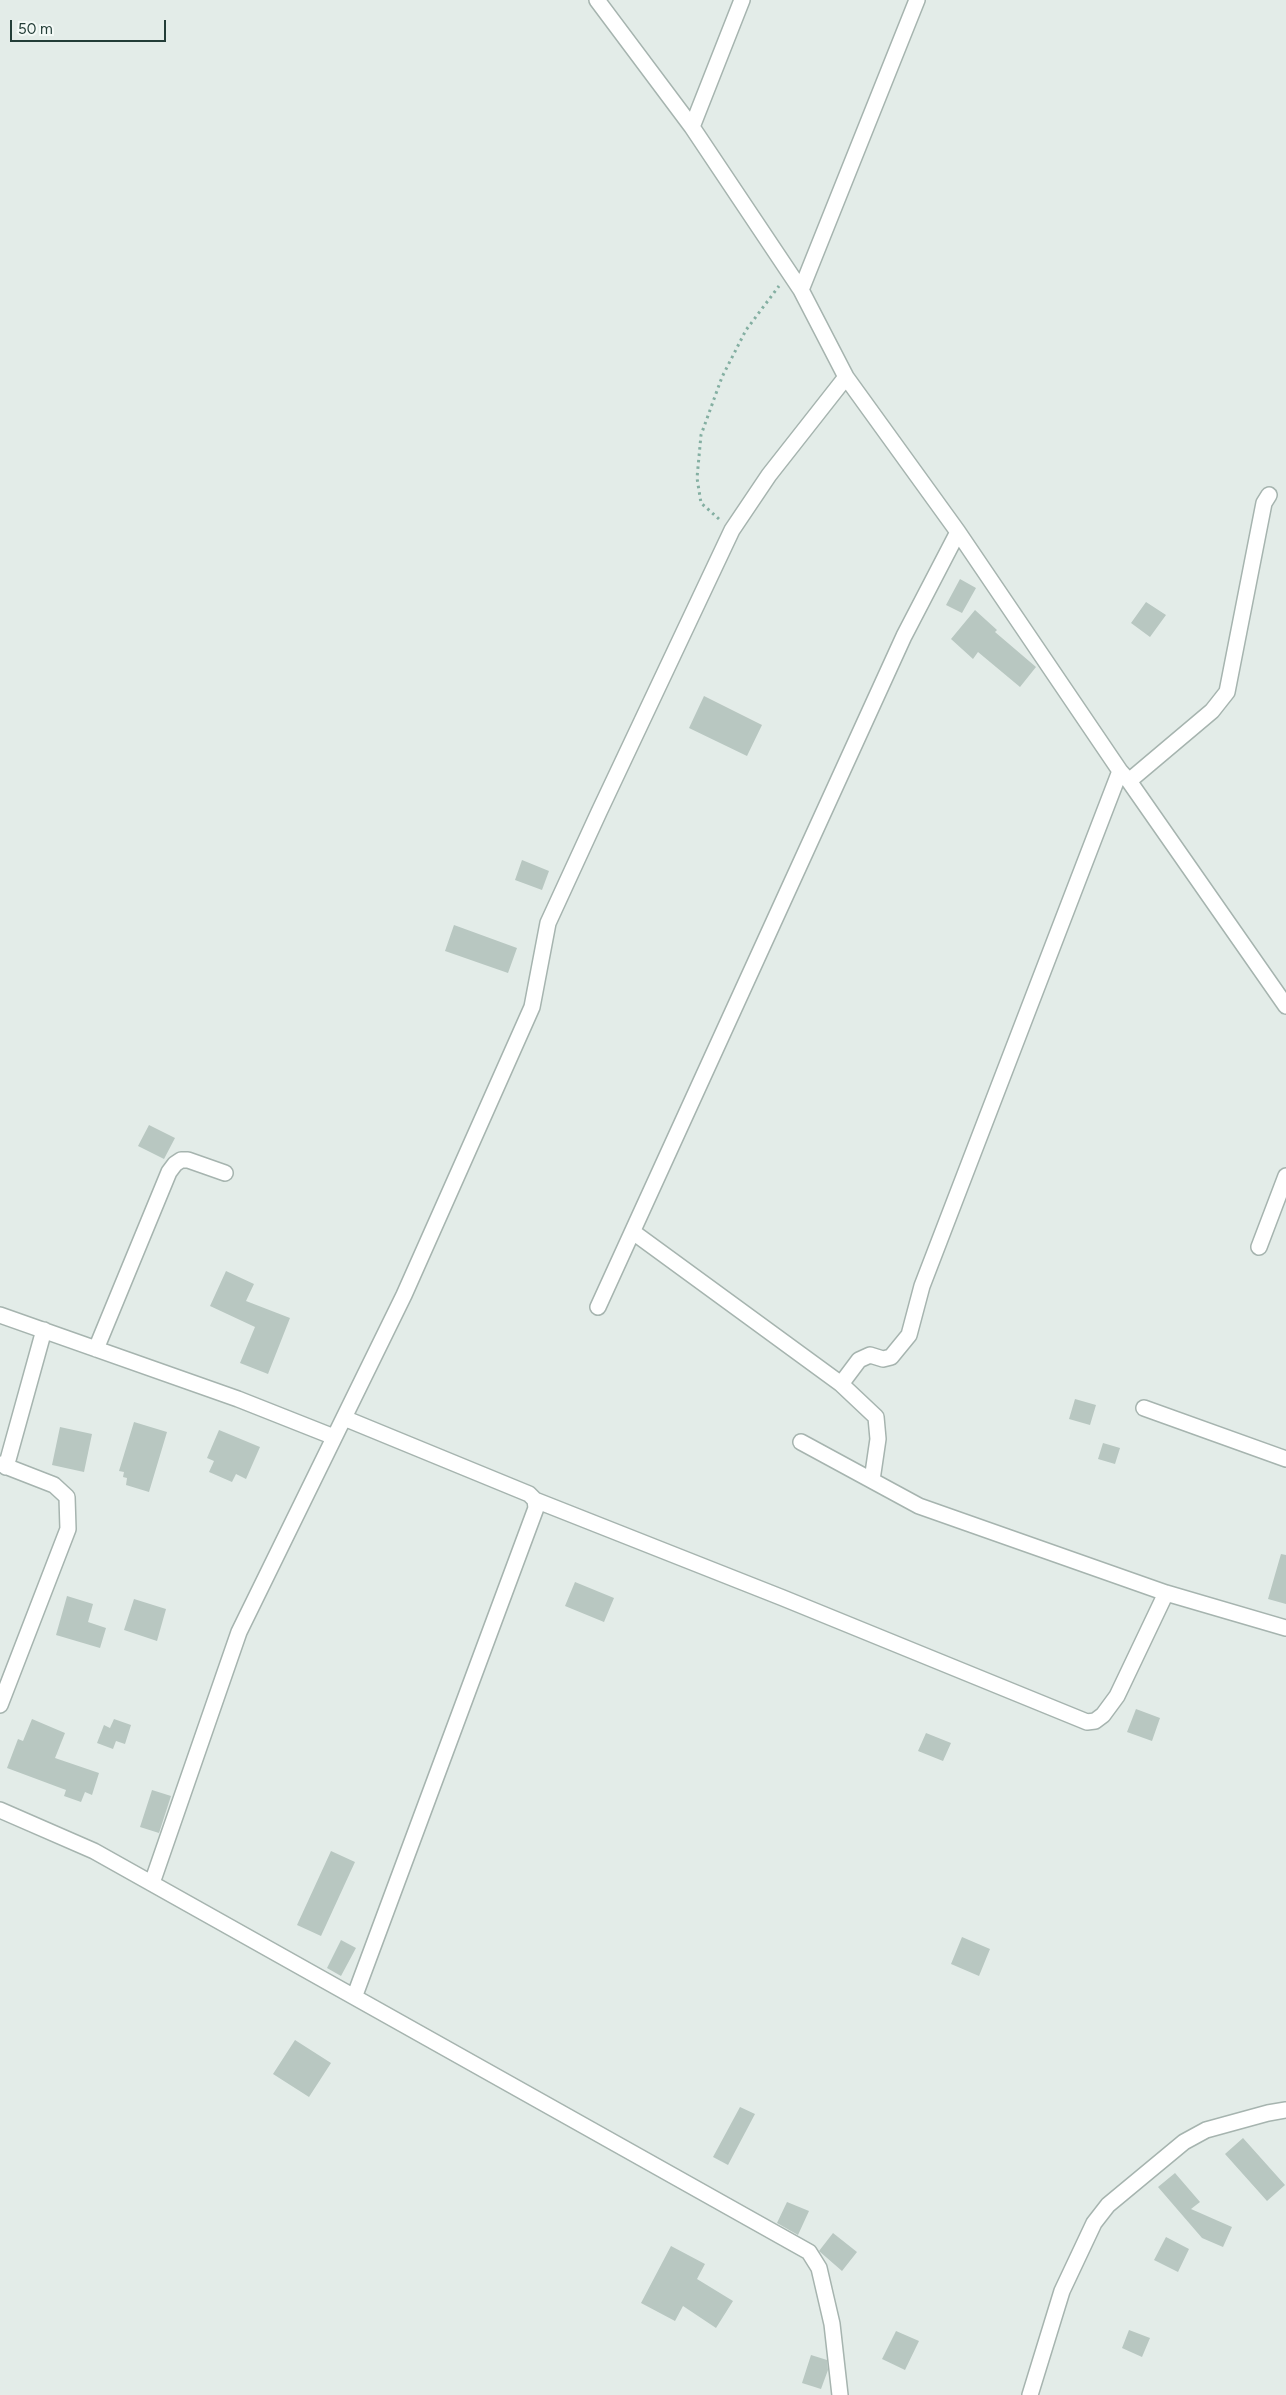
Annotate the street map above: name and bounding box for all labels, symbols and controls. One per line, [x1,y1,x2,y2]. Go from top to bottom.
scale bar [12,10,169,42]
text: 50 m [18,20,53,38]

